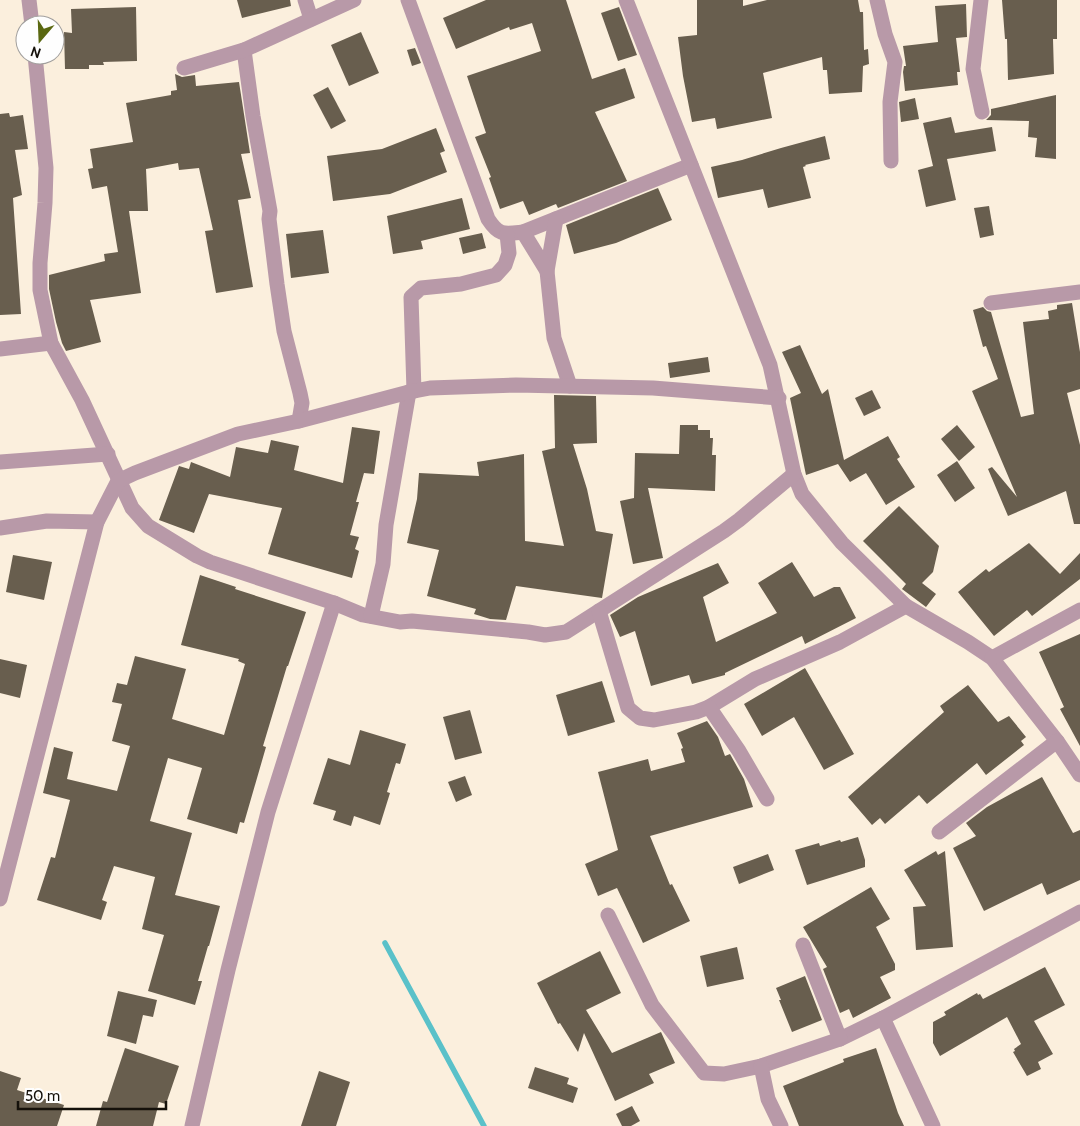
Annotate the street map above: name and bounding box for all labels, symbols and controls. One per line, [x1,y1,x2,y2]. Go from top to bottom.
north arrow [15,15,65,65]
text: N [28,42,43,62]
scale bar [18,1078,165,1110]
text: 50 m [25,1087,60,1105]

